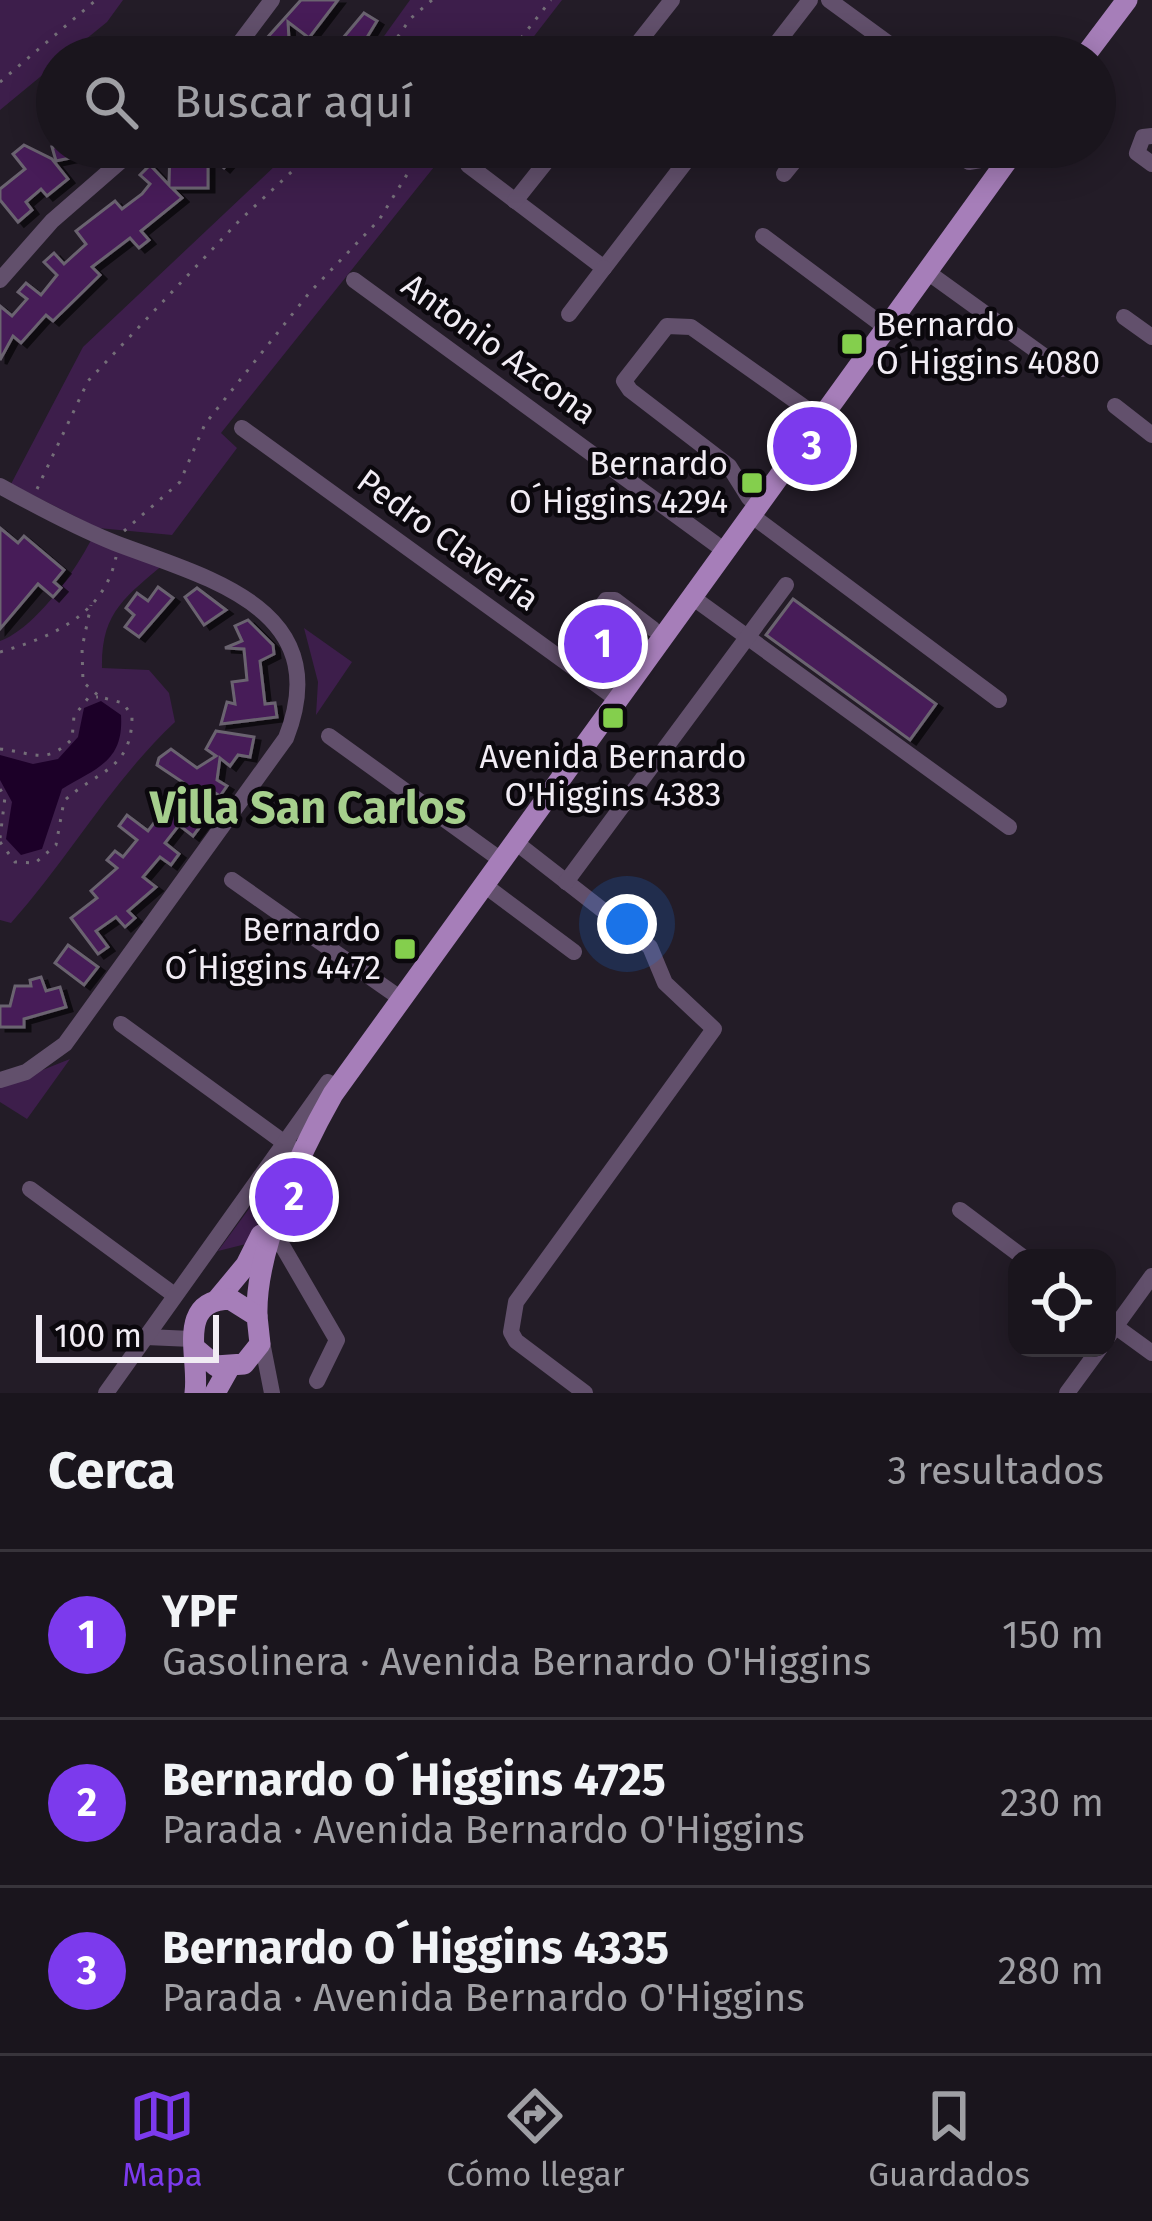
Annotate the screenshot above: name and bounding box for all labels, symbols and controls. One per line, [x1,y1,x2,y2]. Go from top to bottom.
search box [36,36,1116,168]
icon: search [78,69,144,135]
text: Buscar aquí [174,75,414,129]
street label: Antonio Azcona [394,265,604,433]
place label: Bernardo O´Higgins 4080 [876,305,1100,383]
marker: Bernardo O´Higgins 4080 [839,331,865,357]
pin: 3 [773,401,851,491]
place label: Bernardo O´Higgins 4294 [509,444,728,522]
street label: Pedro Clavería [349,461,547,619]
marker: Bernardo O´Higgins 4294 [739,470,765,496]
pin: 1 [564,599,642,689]
marker: Avenida Bernardo O'Higgins 4383 [600,705,626,731]
place label: Avenida Bernardo O'Higgins 4383 [480,737,746,815]
district label: Villa San Carlos [149,781,466,835]
your location [597,894,657,954]
place label: Bernardo O´Higgins 4472 [165,910,381,988]
marker: Bernardo O´Higgins 4472 [392,936,418,962]
pin: 2 [255,1152,333,1242]
map controls [1008,1249,1116,1357]
button: locate [1008,1249,1116,1357]
scale bar [36,1309,219,1362]
text: 100 m [54,1316,142,1356]
text: Cerca [48,1440,175,1502]
text: 3 resultados [887,1448,1104,1494]
text: YPF [162,1585,238,1639]
text: 1 [78,1612,96,1658]
text: 150 m [1002,1612,1104,1658]
text: Gasolinera · Avenida Bernardo O'Higgins [162,1639,871,1685]
text: Bernardo O´Higgins 4725 [162,1753,666,1807]
text: 2 [77,1780,97,1826]
text: 230 m [1000,1780,1104,1826]
text: Parada · Avenida Bernardo O'Higgins [162,1807,805,1853]
text: Bernardo O´Higgins 4335 [162,1921,669,1975]
text: 3 [77,1948,97,1994]
text: 280 m [998,1948,1104,1994]
text: Parada · Avenida Bernardo O'Higgins [162,1975,805,2021]
tab: Mapa [122,2083,203,2195]
tab: Cómo llegar [447,2083,624,2195]
tab: Guardados [868,2083,1030,2195]

